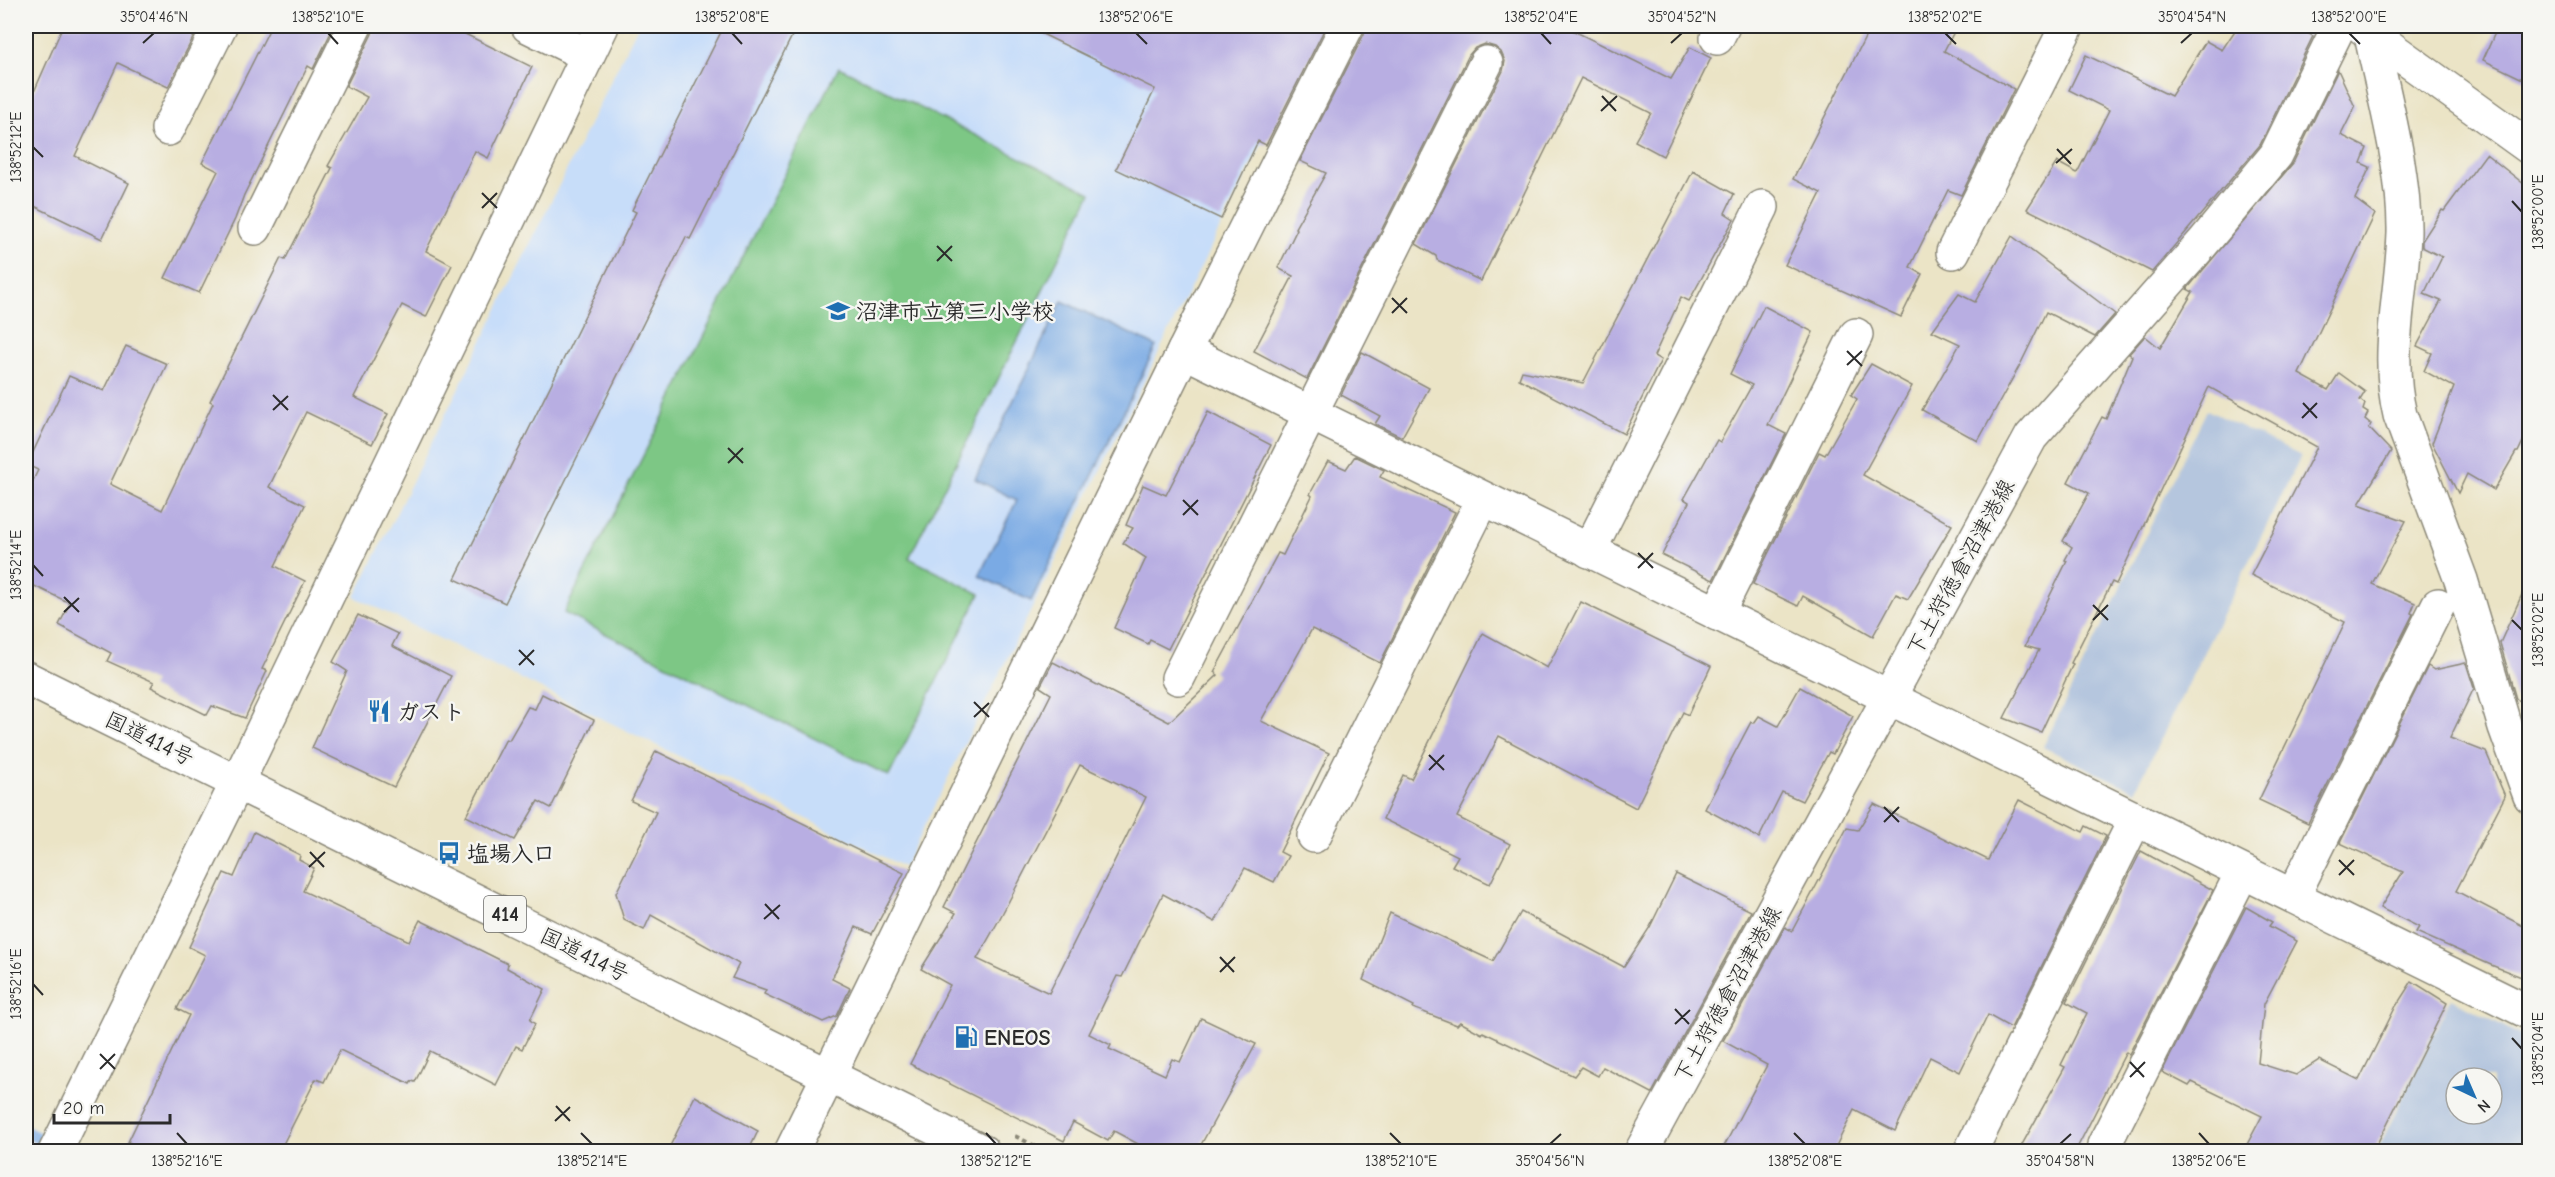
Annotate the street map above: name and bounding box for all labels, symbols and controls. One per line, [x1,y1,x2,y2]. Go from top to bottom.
text: 35°04'46"N [120,8,188,26]
text: 138°52'10"E [292,8,364,26]
text: 138°52'08"E [695,8,769,26]
text: 138°52'06"E [1099,8,1173,26]
text: 138°52'04"E [1504,8,1578,26]
text: 35°04'52"N [1648,8,1716,26]
text: 138°52'02"E [1908,8,1982,26]
text: 35°04'54"N [2158,8,2226,26]
text: 138°52'00"E [2311,8,2387,26]
text: 138°52'12"E [7,112,25,182]
text: 138°52'00"E [2529,174,2547,250]
school or university icon: 沼津市立第三小学校 [825,298,851,324]
place label: 沼津市立第三小学校 [856,299,1054,325]
street label: 下土狩徳倉沼津港線 [1902,475,2020,660]
text: 138°52'14"E [7,530,25,600]
text: 138°52'02"E [2529,593,2547,667]
restaurant icon: ガスト [366,698,392,724]
place label: ガスト [397,699,465,725]
street label: 国道414号 [101,706,198,772]
bus stop icon: 塩場入口 [436,840,462,866]
place label: 塩場入口 [467,841,555,867]
road number: 414 [484,896,526,932]
street label: 下土狩徳倉沼津港線 [1669,902,1787,1087]
street label: 国道414号 [536,922,633,988]
text: 138°52'16"E [7,948,25,1020]
text: 138°52'04"E [2529,1012,2547,1086]
fuel station icon: ENEOS [953,1024,979,1050]
place label: ENEOS [984,1025,1050,1051]
north arrow [2444,1066,2504,1126]
scale bar [54,1087,170,1125]
text: N [2474,1096,2494,1116]
text: 20 m [63,1098,104,1119]
text: 138°52'16"E [151,1152,223,1170]
text: 138°52'14"E [557,1152,627,1170]
text: 138°52'12"E [961,1152,1031,1170]
text: 138°52'10"E [1365,1152,1437,1170]
text: 35°04'56"N [1515,1152,1585,1170]
text: 138°52'08"E [1768,1152,1842,1170]
text: 35°04'58"N [2026,1152,2094,1170]
text: 138°52'06"E [2172,1152,2246,1170]

